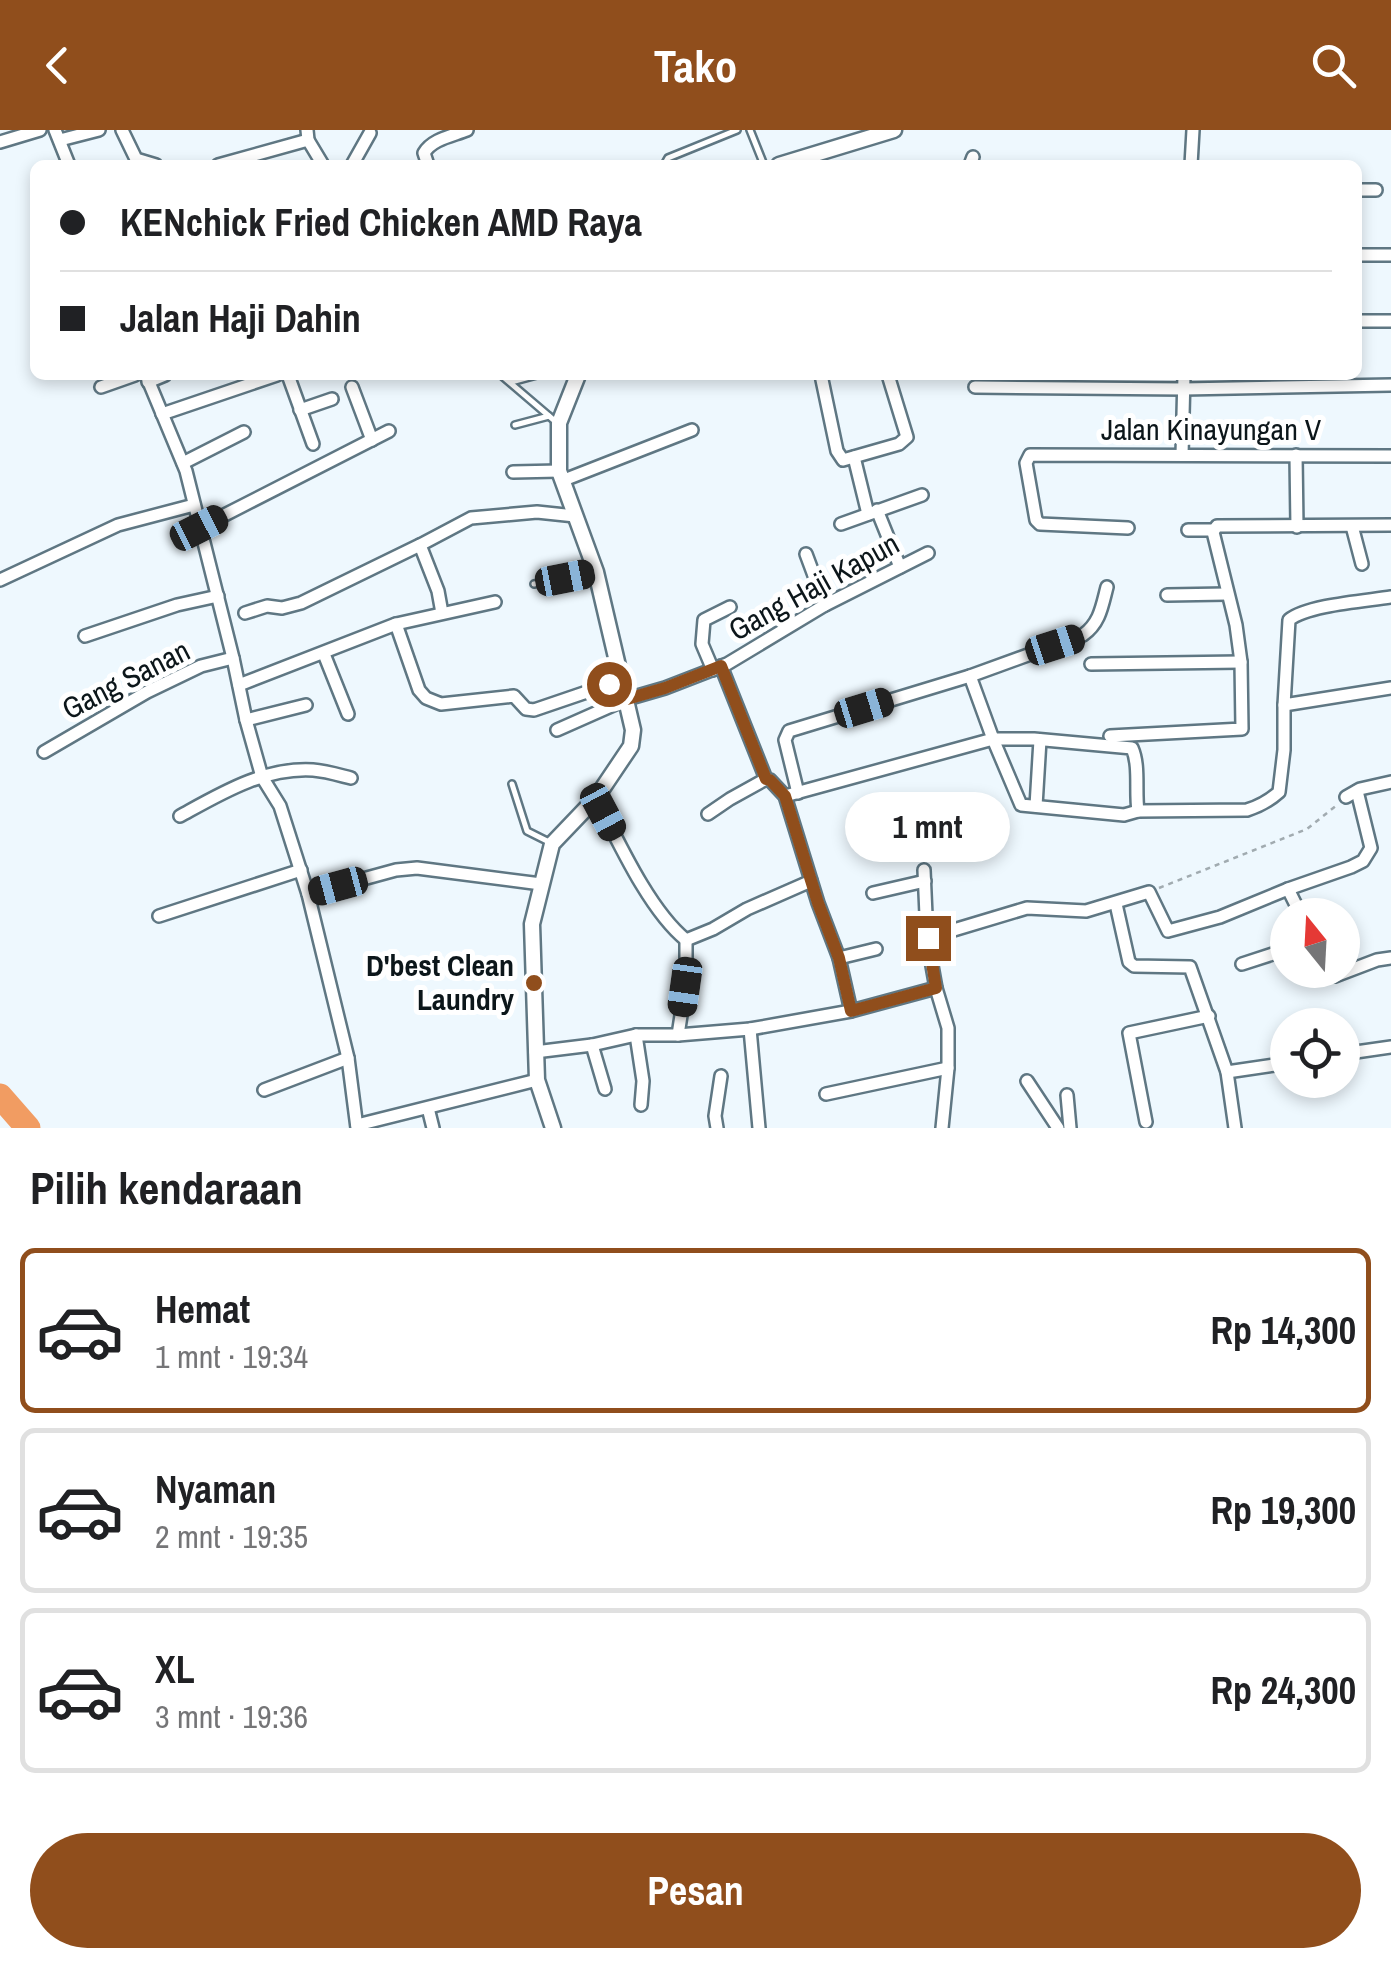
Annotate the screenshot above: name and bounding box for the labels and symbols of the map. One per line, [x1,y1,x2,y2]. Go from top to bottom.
street label: Jalan Kinayungan V [1101,409,1322,449]
car [165,501,233,555]
street label: Gang Haji Kapun [721,523,906,649]
car [533,558,597,598]
car [1022,621,1088,669]
street label: Gang Sanan [55,630,196,728]
route start [587,662,632,707]
car [831,685,897,731]
car [576,778,630,846]
callout: 1 mnt [846,793,1010,863]
car [305,864,371,908]
north arrow [1270,898,1360,988]
route end [906,916,951,961]
place label: D'best Clean Laundry [366,945,514,1019]
car [666,955,704,1019]
marker: D'best Clean Laundry [523,972,545,994]

